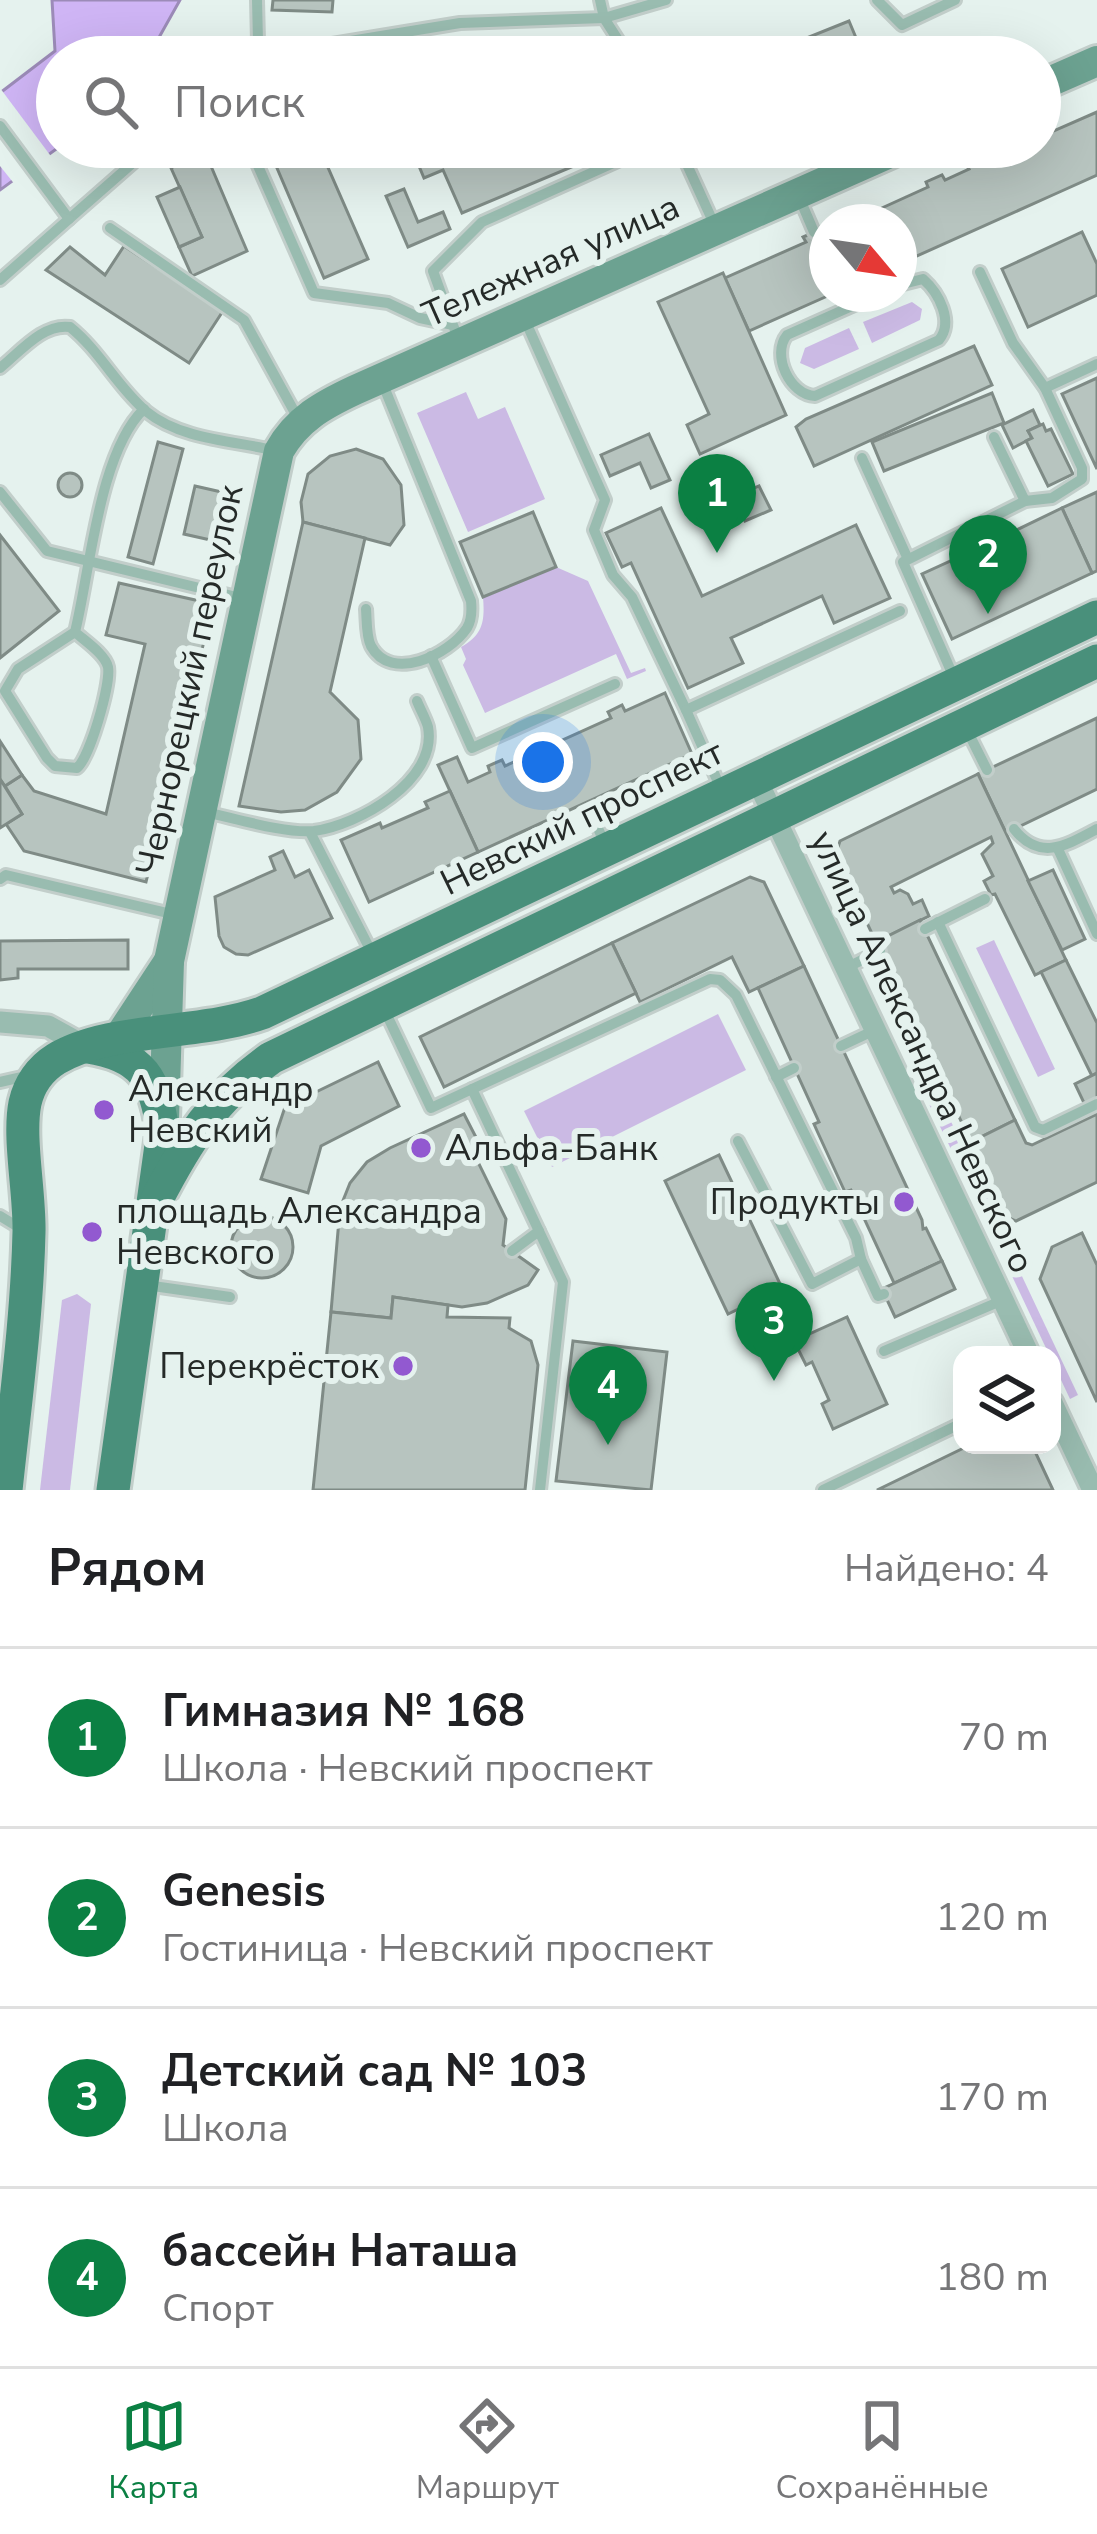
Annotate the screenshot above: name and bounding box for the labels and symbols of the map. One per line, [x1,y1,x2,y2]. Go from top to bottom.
street label: Тележная улица [415,182,687,340]
north arrow [809,204,917,312]
pin: 1 [678,454,756,553]
street label: Чернорецкий переулок [125,480,255,880]
pin: 2 [949,515,1027,614]
street label: Невский проспект [432,728,732,908]
your location [513,732,573,792]
street label: улица Александра Невского [798,823,1046,1281]
place label: Александр Невский [128,1065,314,1155]
marker: Александр Невский [91,1097,117,1123]
place label: Альфа-Банк [445,1124,658,1173]
marker: Альфа-Банк [408,1135,434,1161]
place label: Продукты [710,1178,880,1227]
place label: площадь Александра Невского [116,1187,482,1277]
marker: Продукты [891,1189,917,1215]
marker: площадь Александра Невского [79,1219,105,1245]
pin: 3 [735,1282,813,1381]
place label: Перекрёсток [159,1342,379,1391]
pin: 4 [569,1346,647,1445]
marker: Перекрёсток [390,1353,416,1379]

